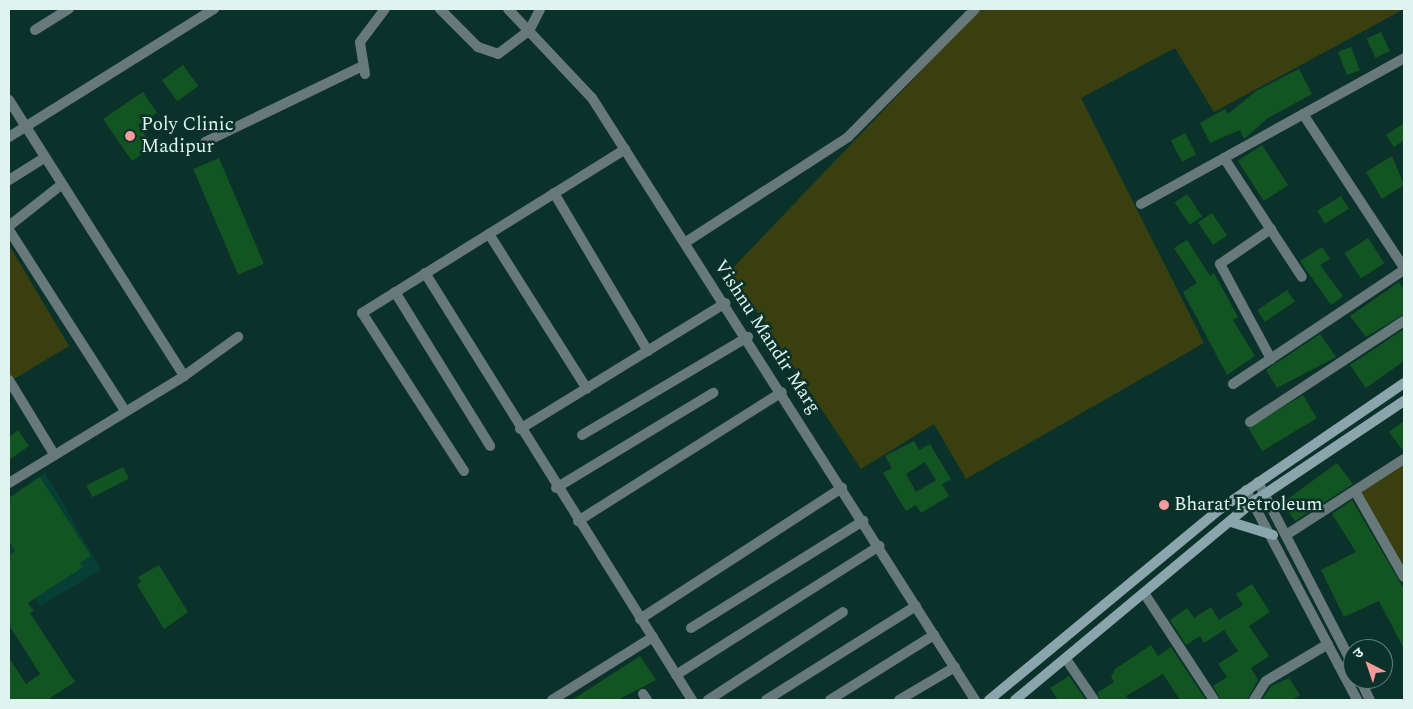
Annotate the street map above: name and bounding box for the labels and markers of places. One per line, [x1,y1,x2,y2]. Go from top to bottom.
place label: Poly Clinic Madipur [141,114,234,158]
marker: Poly Clinic Madipur [123,129,137,143]
place label: Bharat Petroleum [1174,494,1323,516]
marker: Bharat Petroleum [1158,499,1170,511]

